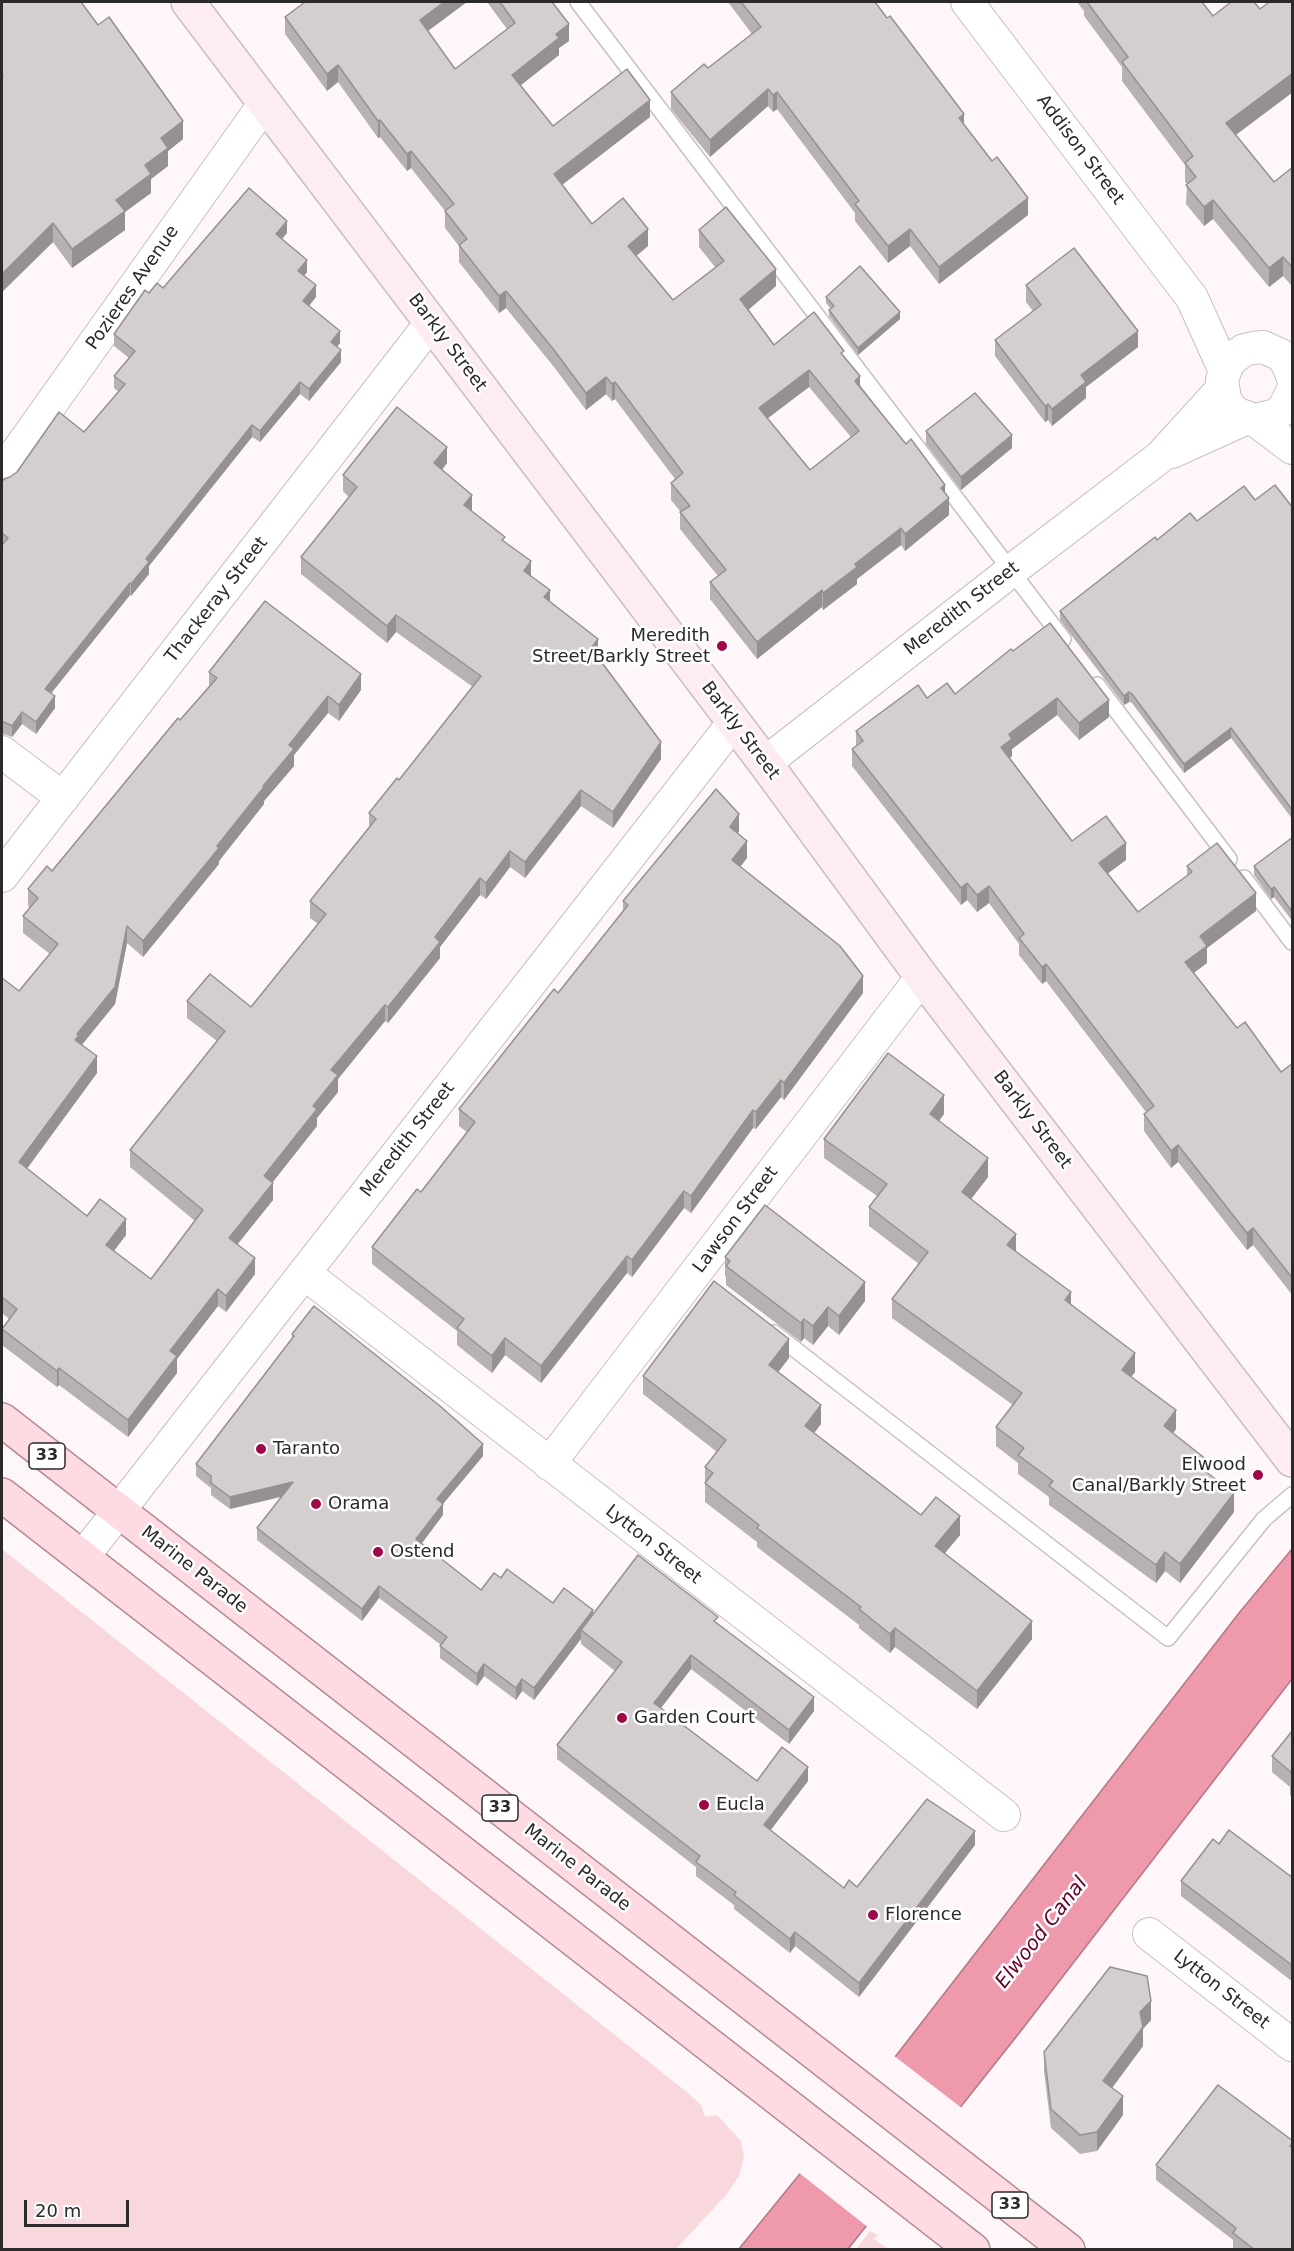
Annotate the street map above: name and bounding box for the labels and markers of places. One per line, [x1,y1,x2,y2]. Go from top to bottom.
place label: Meredith Street/Barkly Street [532,625,710,668]
marker: Meredith Street/Barkly Street [715,639,729,653]
place label: Taranto [273,1438,340,1460]
marker: Taranto [254,1442,268,1456]
place label: Elwood Canal/Barkly Street [1072,1454,1246,1496]
marker: Elwood Canal/Barkly Street [1251,1468,1265,1482]
place label: Orama [328,1493,389,1515]
marker: Orama [309,1497,323,1511]
place label: Ostend [390,1541,455,1563]
marker: Ostend [371,1545,385,1559]
place label: Garden Court [634,1707,755,1729]
marker: Garden Court [615,1711,629,1725]
place label: Eucla [716,1794,765,1816]
marker: Eucla [697,1798,711,1812]
place label: Florence [885,1904,962,1926]
marker: Florence [866,1908,880,1922]

